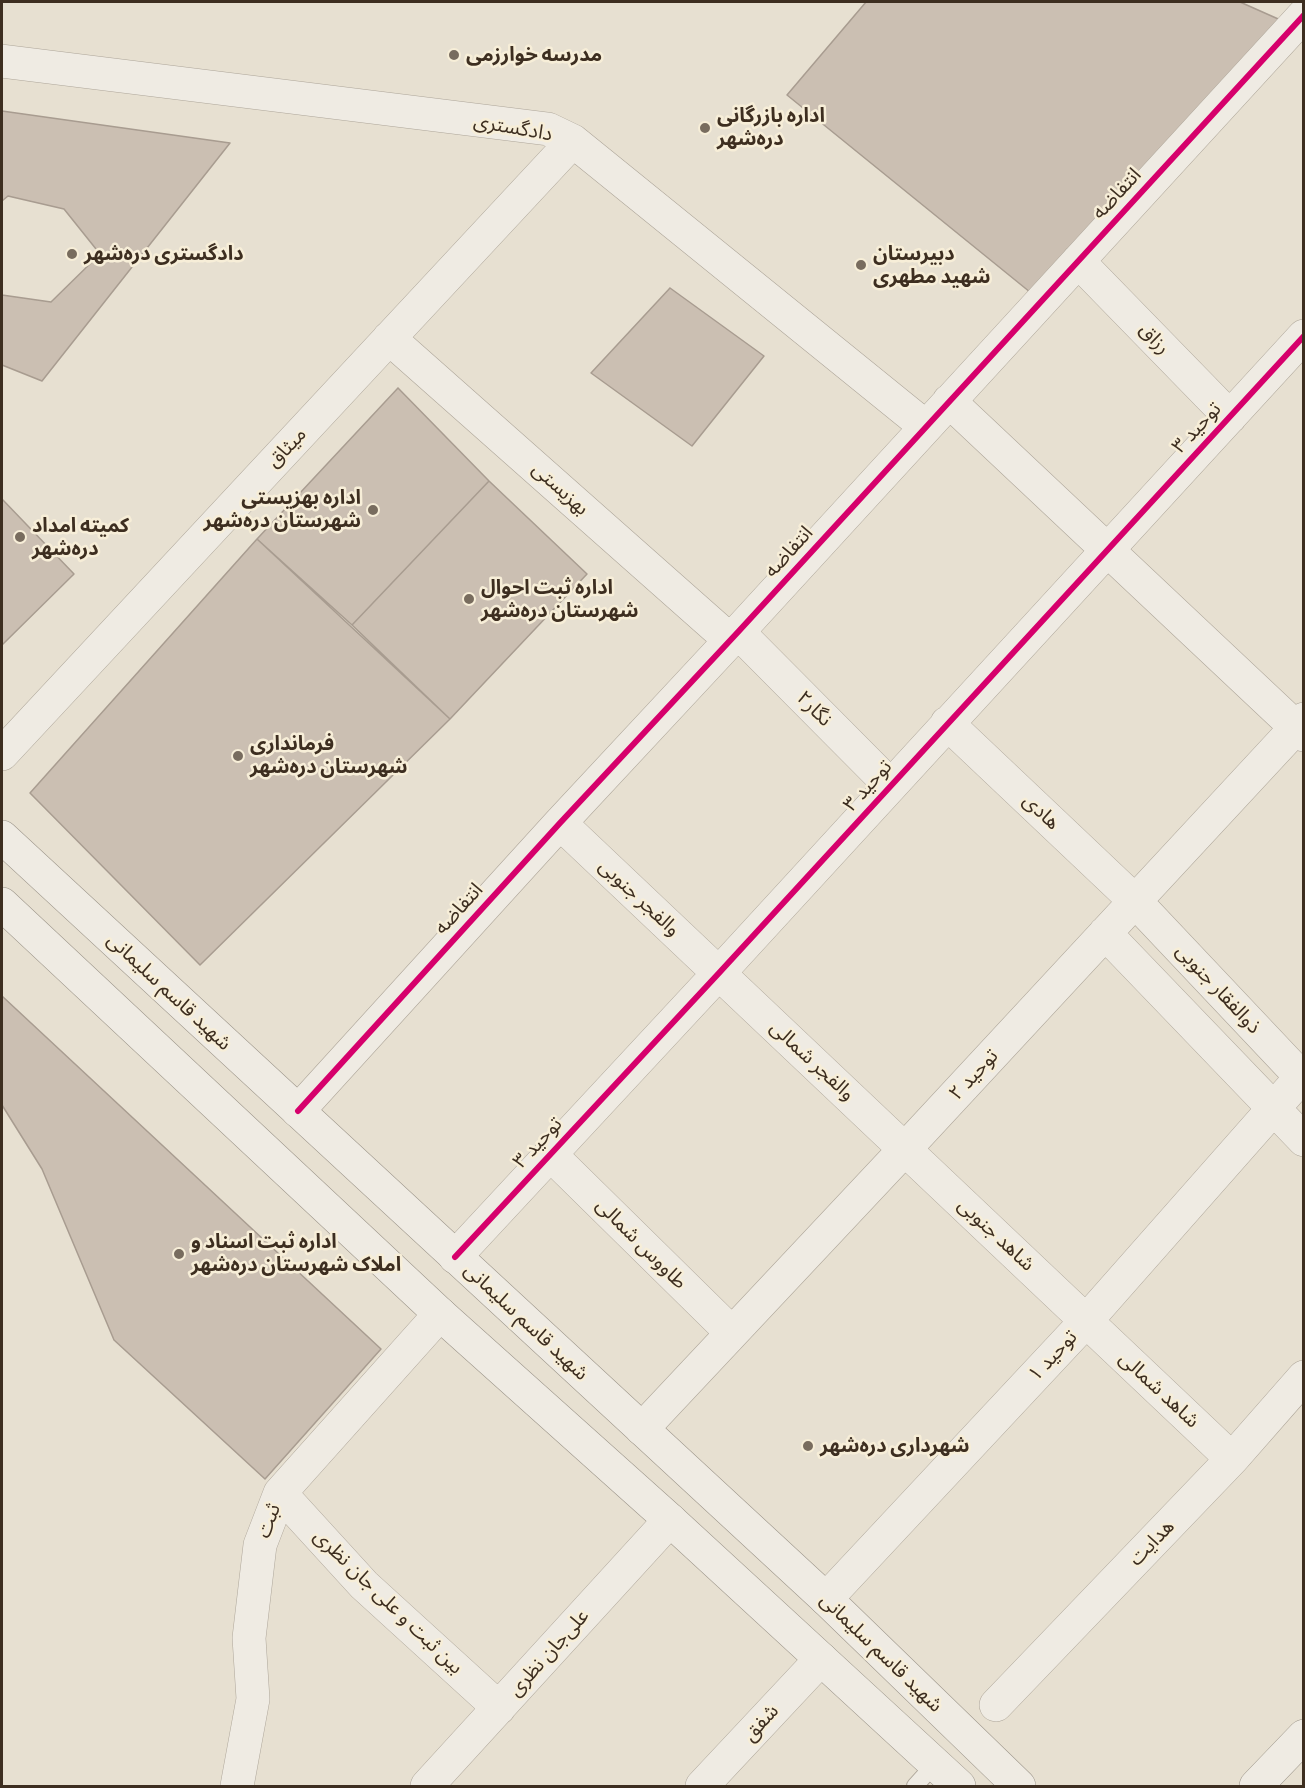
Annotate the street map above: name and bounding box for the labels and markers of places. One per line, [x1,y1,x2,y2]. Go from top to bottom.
place label: مدرسه خوارزمی [466,43,602,67]
marker: مدرسه خوارزمی [447,48,461,62]
place label: اداره بازرگانی دره‌شهر [717,104,825,151]
marker: اداره بازرگانی دره‌شهر [698,121,712,135]
place label: دادگستری دره‌شهر [84,242,243,266]
place label: دبیرستان شهید مطهری [873,242,990,289]
marker: دادگستری دره‌شهر [65,247,79,261]
marker: دبیرستان شهید مطهری [854,258,868,272]
place label: اداره بهزیستی شهرستان دره‌شهر [204,486,361,533]
marker: اداره بهزیستی شهرستان دره‌شهر [366,503,380,517]
place label: کمیته امداد دره‌شهر [32,514,129,561]
marker: کمیته امداد دره‌شهر [13,530,27,544]
place label: اداره ثبت احوال شهرستان دره‌شهر [481,576,638,623]
marker: اداره ثبت احوال شهرستان دره‌شهر [462,592,476,606]
place label: فرمانداری شهرستان دره‌شهر [250,732,407,779]
marker: فرمانداری شهرستان دره‌شهر [231,749,245,763]
place label: اداره ثبت اسناد و املاک شهرستان دره‌شهر [191,1230,401,1277]
marker: اداره ثبت اسناد و املاک شهرستان دره‌شهر [172,1247,186,1261]
place label: شهرداری دره‌شهر [820,1434,970,1458]
marker: شهرداری دره‌شهر [801,1439,815,1453]

